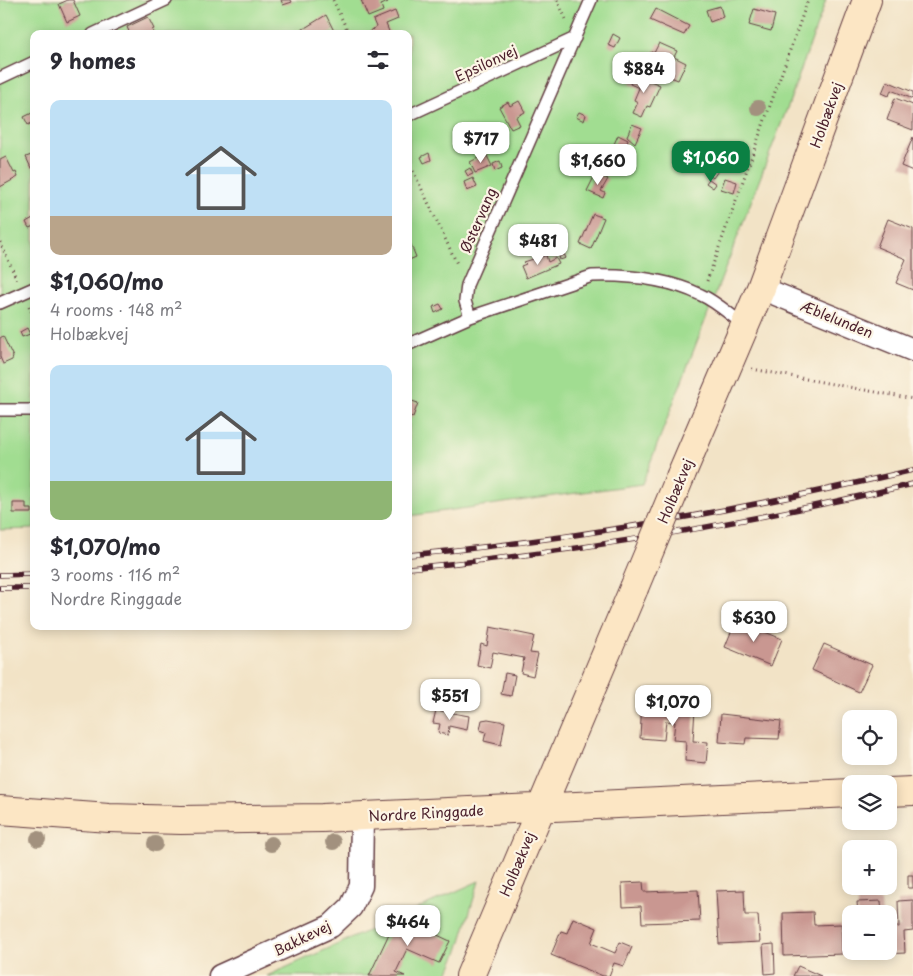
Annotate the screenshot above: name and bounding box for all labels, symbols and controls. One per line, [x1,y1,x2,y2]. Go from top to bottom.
street label: Epsilonvej [452,39,520,87]
text: 9 homes [50,44,136,76]
icon: filters [364,46,392,74]
pin: $884 [614,52,674,94]
text: $884 [623,56,665,80]
street label: Holbækvej [804,79,848,151]
pin: $717 [451,121,511,164]
text: $717 [463,126,499,150]
icon: home [176,133,266,223]
pin: $1,060 [670,140,752,183]
pin: $1,660 [557,144,639,186]
text: $1,060 [683,145,739,169]
text: $1,660 [570,148,626,172]
street label: Østervang [454,184,502,256]
pin: $481 [508,224,568,266]
text: $481 [519,228,557,252]
text: $1,060/mo [50,265,163,297]
street label: Æblelunden [798,295,876,343]
text: 4 rooms · 148 m² [50,297,183,321]
text: Holbækvej [50,321,129,345]
icon: home [176,398,266,488]
street label: Holbækvej [652,455,698,527]
text: $1,070/mo [50,530,160,562]
text: 3 rooms · 116 m² [50,562,180,586]
text: Nordre Ringgade [50,586,182,610]
pin: $630 [724,600,784,643]
text: $630 [732,605,776,629]
pin: $551 [420,678,480,721]
text: $551 [431,683,469,707]
pin: $1,070 [632,684,714,727]
text: $1,070 [646,689,700,713]
map controls [842,710,897,960]
button: locate [842,710,897,765]
button: layers [842,775,897,830]
street label: Nordre Ringgade [368,799,484,827]
street label: Holbækvej [494,828,540,900]
button: + [842,840,897,895]
pin: $464 [378,904,438,947]
button: − [842,905,897,960]
text: $464 [386,909,430,933]
street label: Bakkevej [270,915,334,961]

